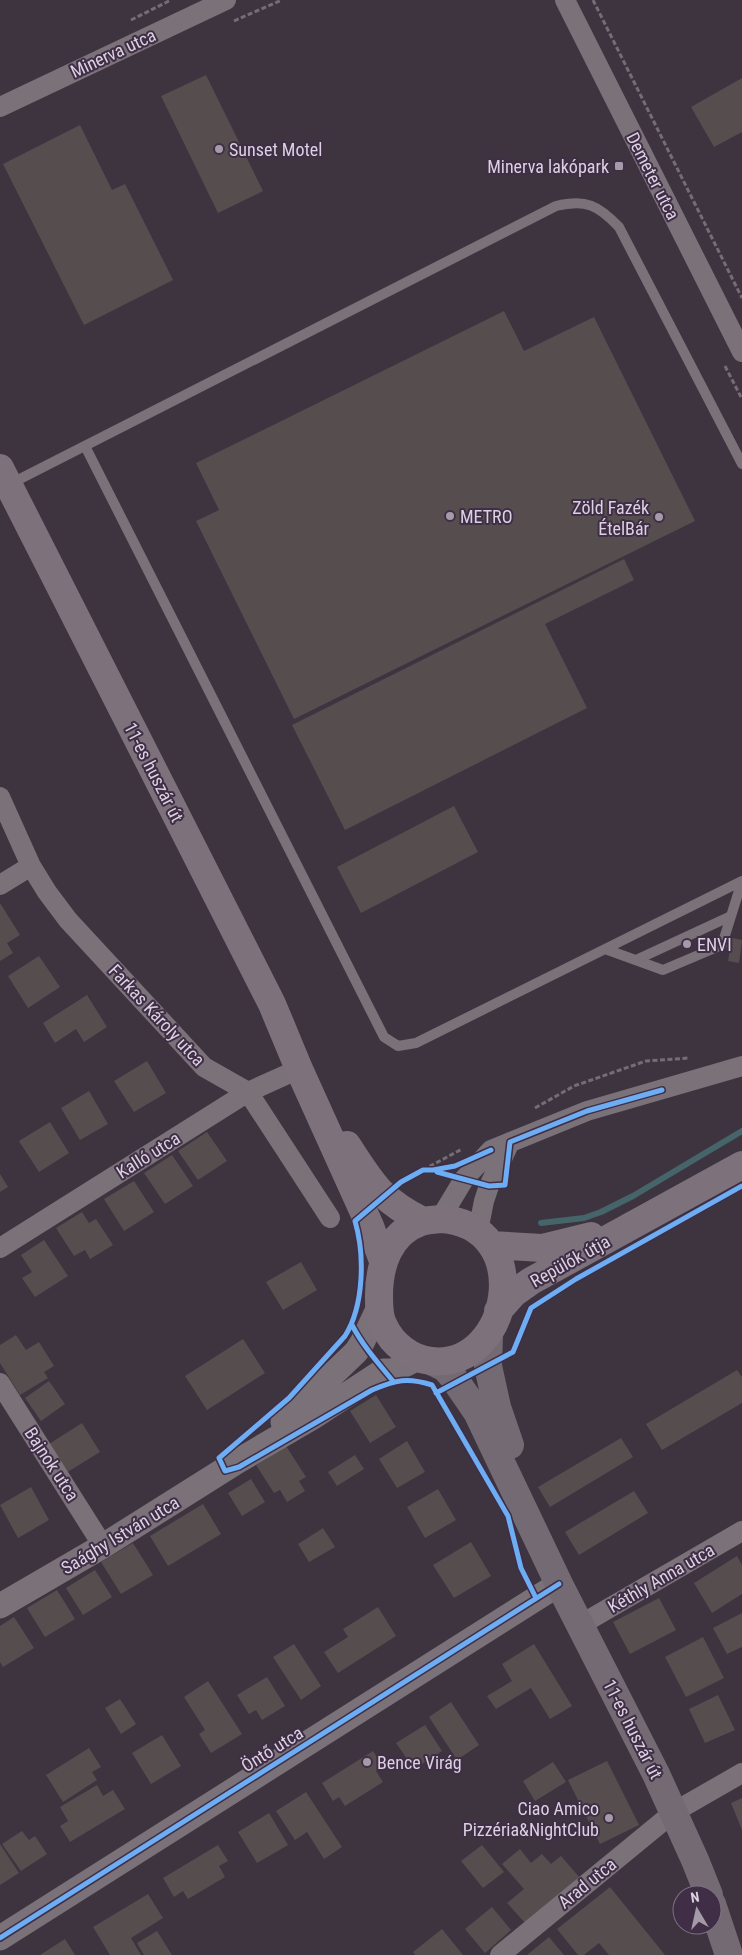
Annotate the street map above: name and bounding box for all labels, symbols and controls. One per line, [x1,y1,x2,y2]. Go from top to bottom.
street label: Minerva utca [67,24,159,82]
street label: Demeter utca [622,129,684,223]
place label: Sunset Motel [229,139,322,160]
marker: Sunset Motel [213,143,225,155]
place label: Minerva lakópark [487,156,609,177]
marker: Minerva lakópark [613,160,625,172]
place label: Zöld Fazék ÉtelBár [572,497,650,539]
place label: METRO [460,506,512,527]
marker: METRO [444,510,456,522]
marker: Zöld Fazék ÉtelBár [653,511,665,523]
street label: 11-es huszár út [120,719,188,825]
place label: ENVI [697,934,732,955]
marker: ENVI [681,938,693,950]
street label: Farkas Károly utca [105,960,209,1070]
street label: Kalló utca [112,1127,184,1183]
street label: Repülők útja [527,1231,613,1291]
street label: Bajnok utca [20,1423,84,1505]
street label: Saághy István utca [57,1492,183,1578]
street label: Kéthly Anna utca [604,1539,718,1617]
street label: 11-es huszár út [599,1676,667,1782]
street label: Öntő utca [237,1722,307,1776]
place label: Bence Virág [377,1752,462,1773]
marker: Bence Virág [361,1756,373,1768]
place label: Ciao Amico Pizzéria&NightClub [463,1798,599,1840]
marker: Ciao Amico Pizzéria&NightClub [603,1812,615,1824]
street label: Arad utca [554,1853,620,1913]
north arrow [672,1885,722,1935]
text: N [689,1889,700,1906]

